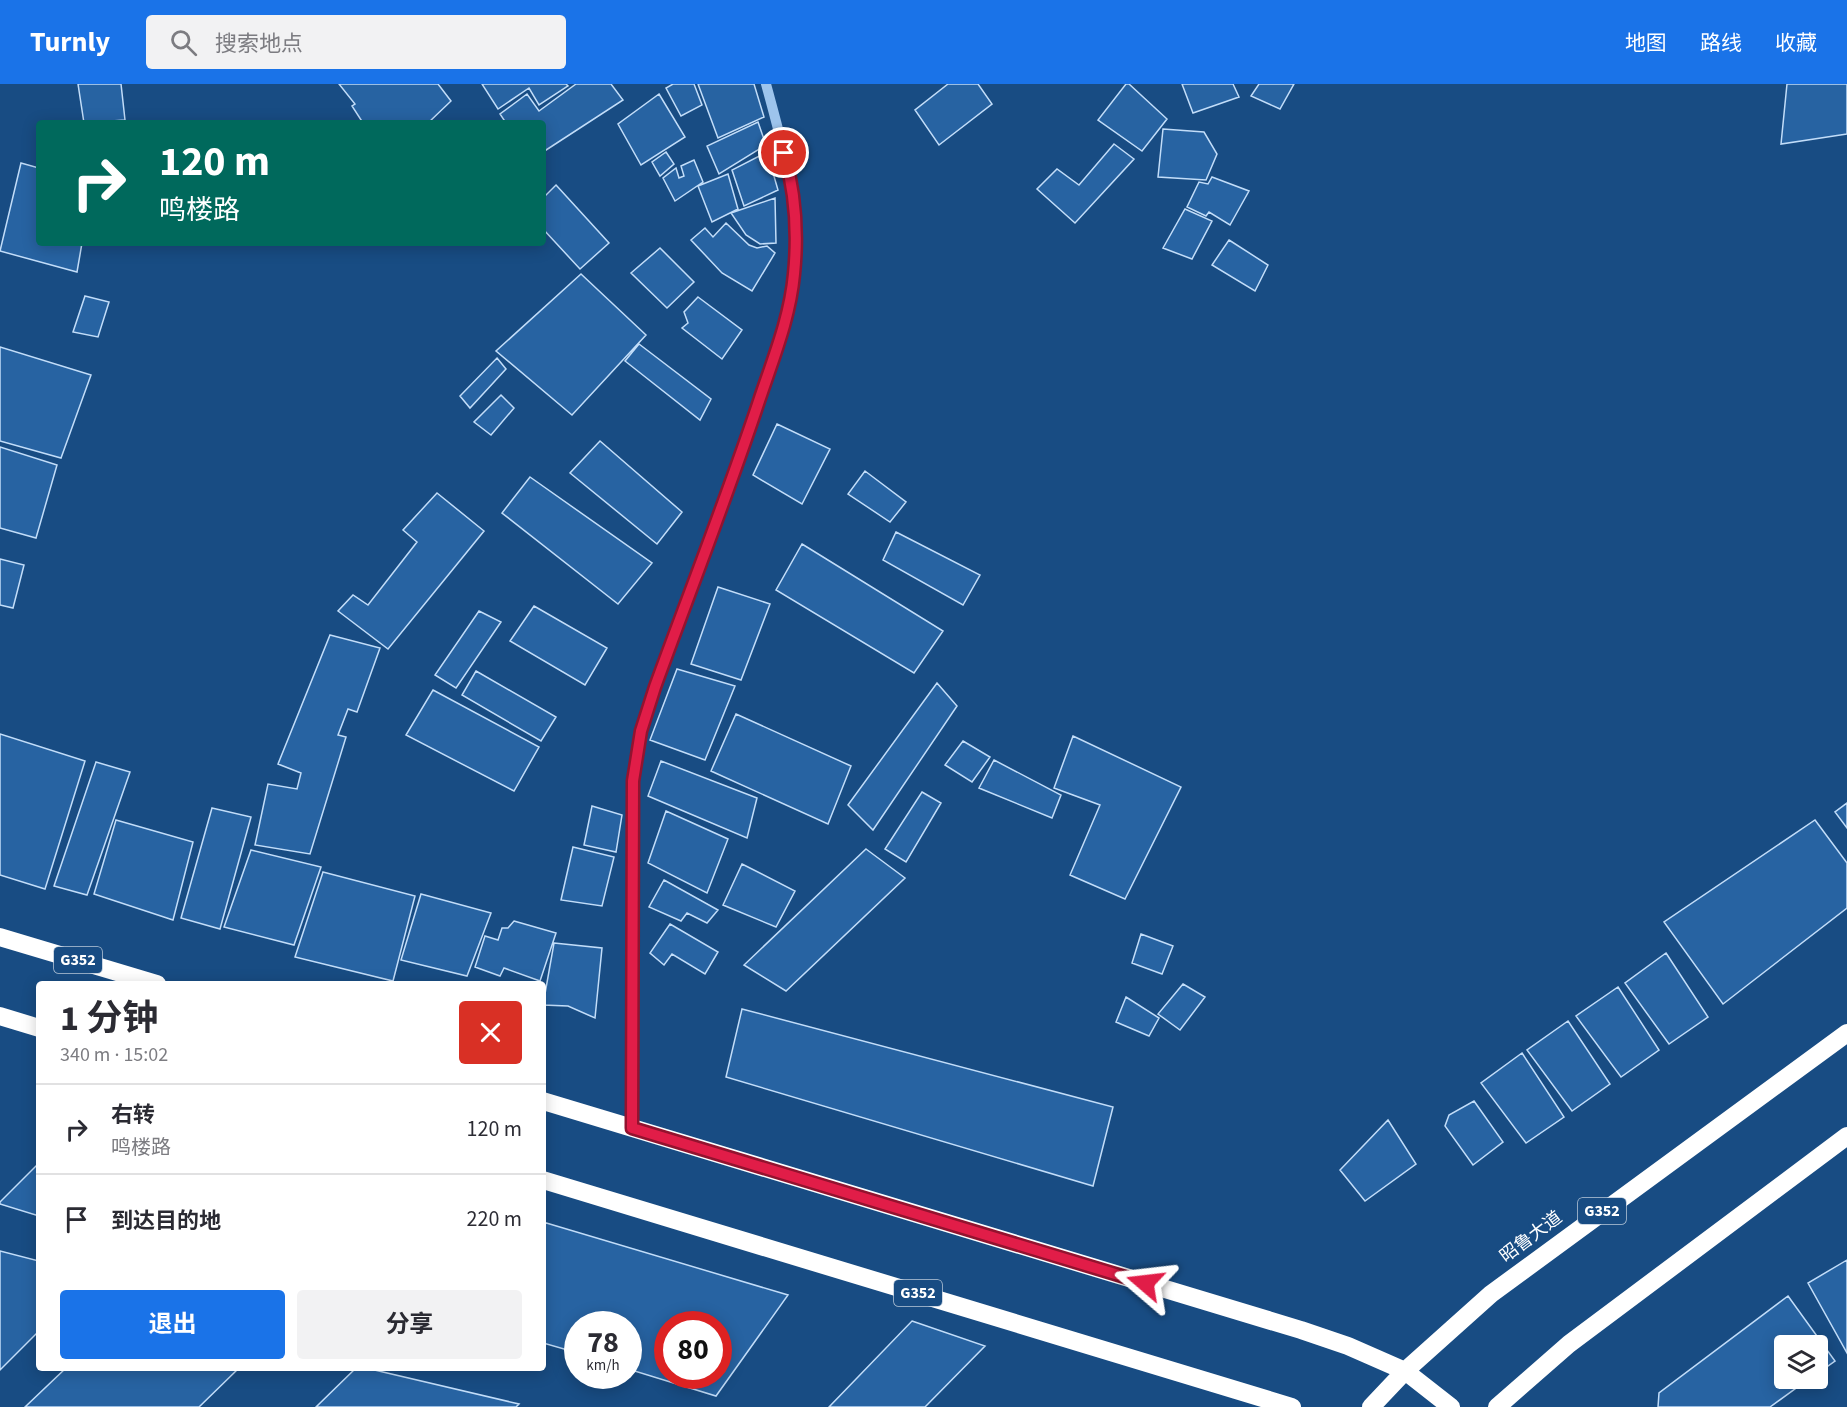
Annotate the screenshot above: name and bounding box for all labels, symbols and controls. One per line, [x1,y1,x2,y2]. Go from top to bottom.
search box [146,15,566,69]
text: Turnly [30,22,110,62]
icon: search [167,26,200,59]
text: 搜索地点 [215,28,303,60]
text: 地图 [1625,28,1667,58]
text: 路线 [1700,28,1742,58]
text: 收藏 [1775,28,1817,58]
pin [758,127,809,178]
text: 120 m [159,132,270,192]
icon: arrive [767,136,800,169]
icon: right [60,144,138,222]
text: 鸣楼路 [159,191,240,230]
road number: G352 [54,947,102,973]
text: 1 分钟 [60,993,158,1044]
button: close [459,1001,522,1064]
text: 340 m · 15:02 [60,1041,168,1069]
text: 右转 [111,1099,155,1131]
icon: right [60,1113,93,1146]
text: 120 m [467,1113,522,1145]
text: 鸣楼路 [111,1134,171,1162]
road number: G352 [1578,1198,1626,1224]
icon: arrive [60,1203,93,1236]
text: 220 m [467,1203,522,1235]
text: 到达目的地 [111,1205,221,1237]
street label: 昭鲁大道 [1495,1205,1567,1269]
position arrow [1113,1251,1177,1315]
road number: G352 [894,1280,942,1306]
button: 退出 [60,1290,285,1359]
button: 分享 [297,1290,522,1359]
speed limit sign: 80 [654,1311,732,1389]
text: 78 [587,1321,619,1364]
map controls [1774,1335,1828,1389]
button: layers [1774,1335,1828,1389]
text: km/h [586,1355,620,1376]

